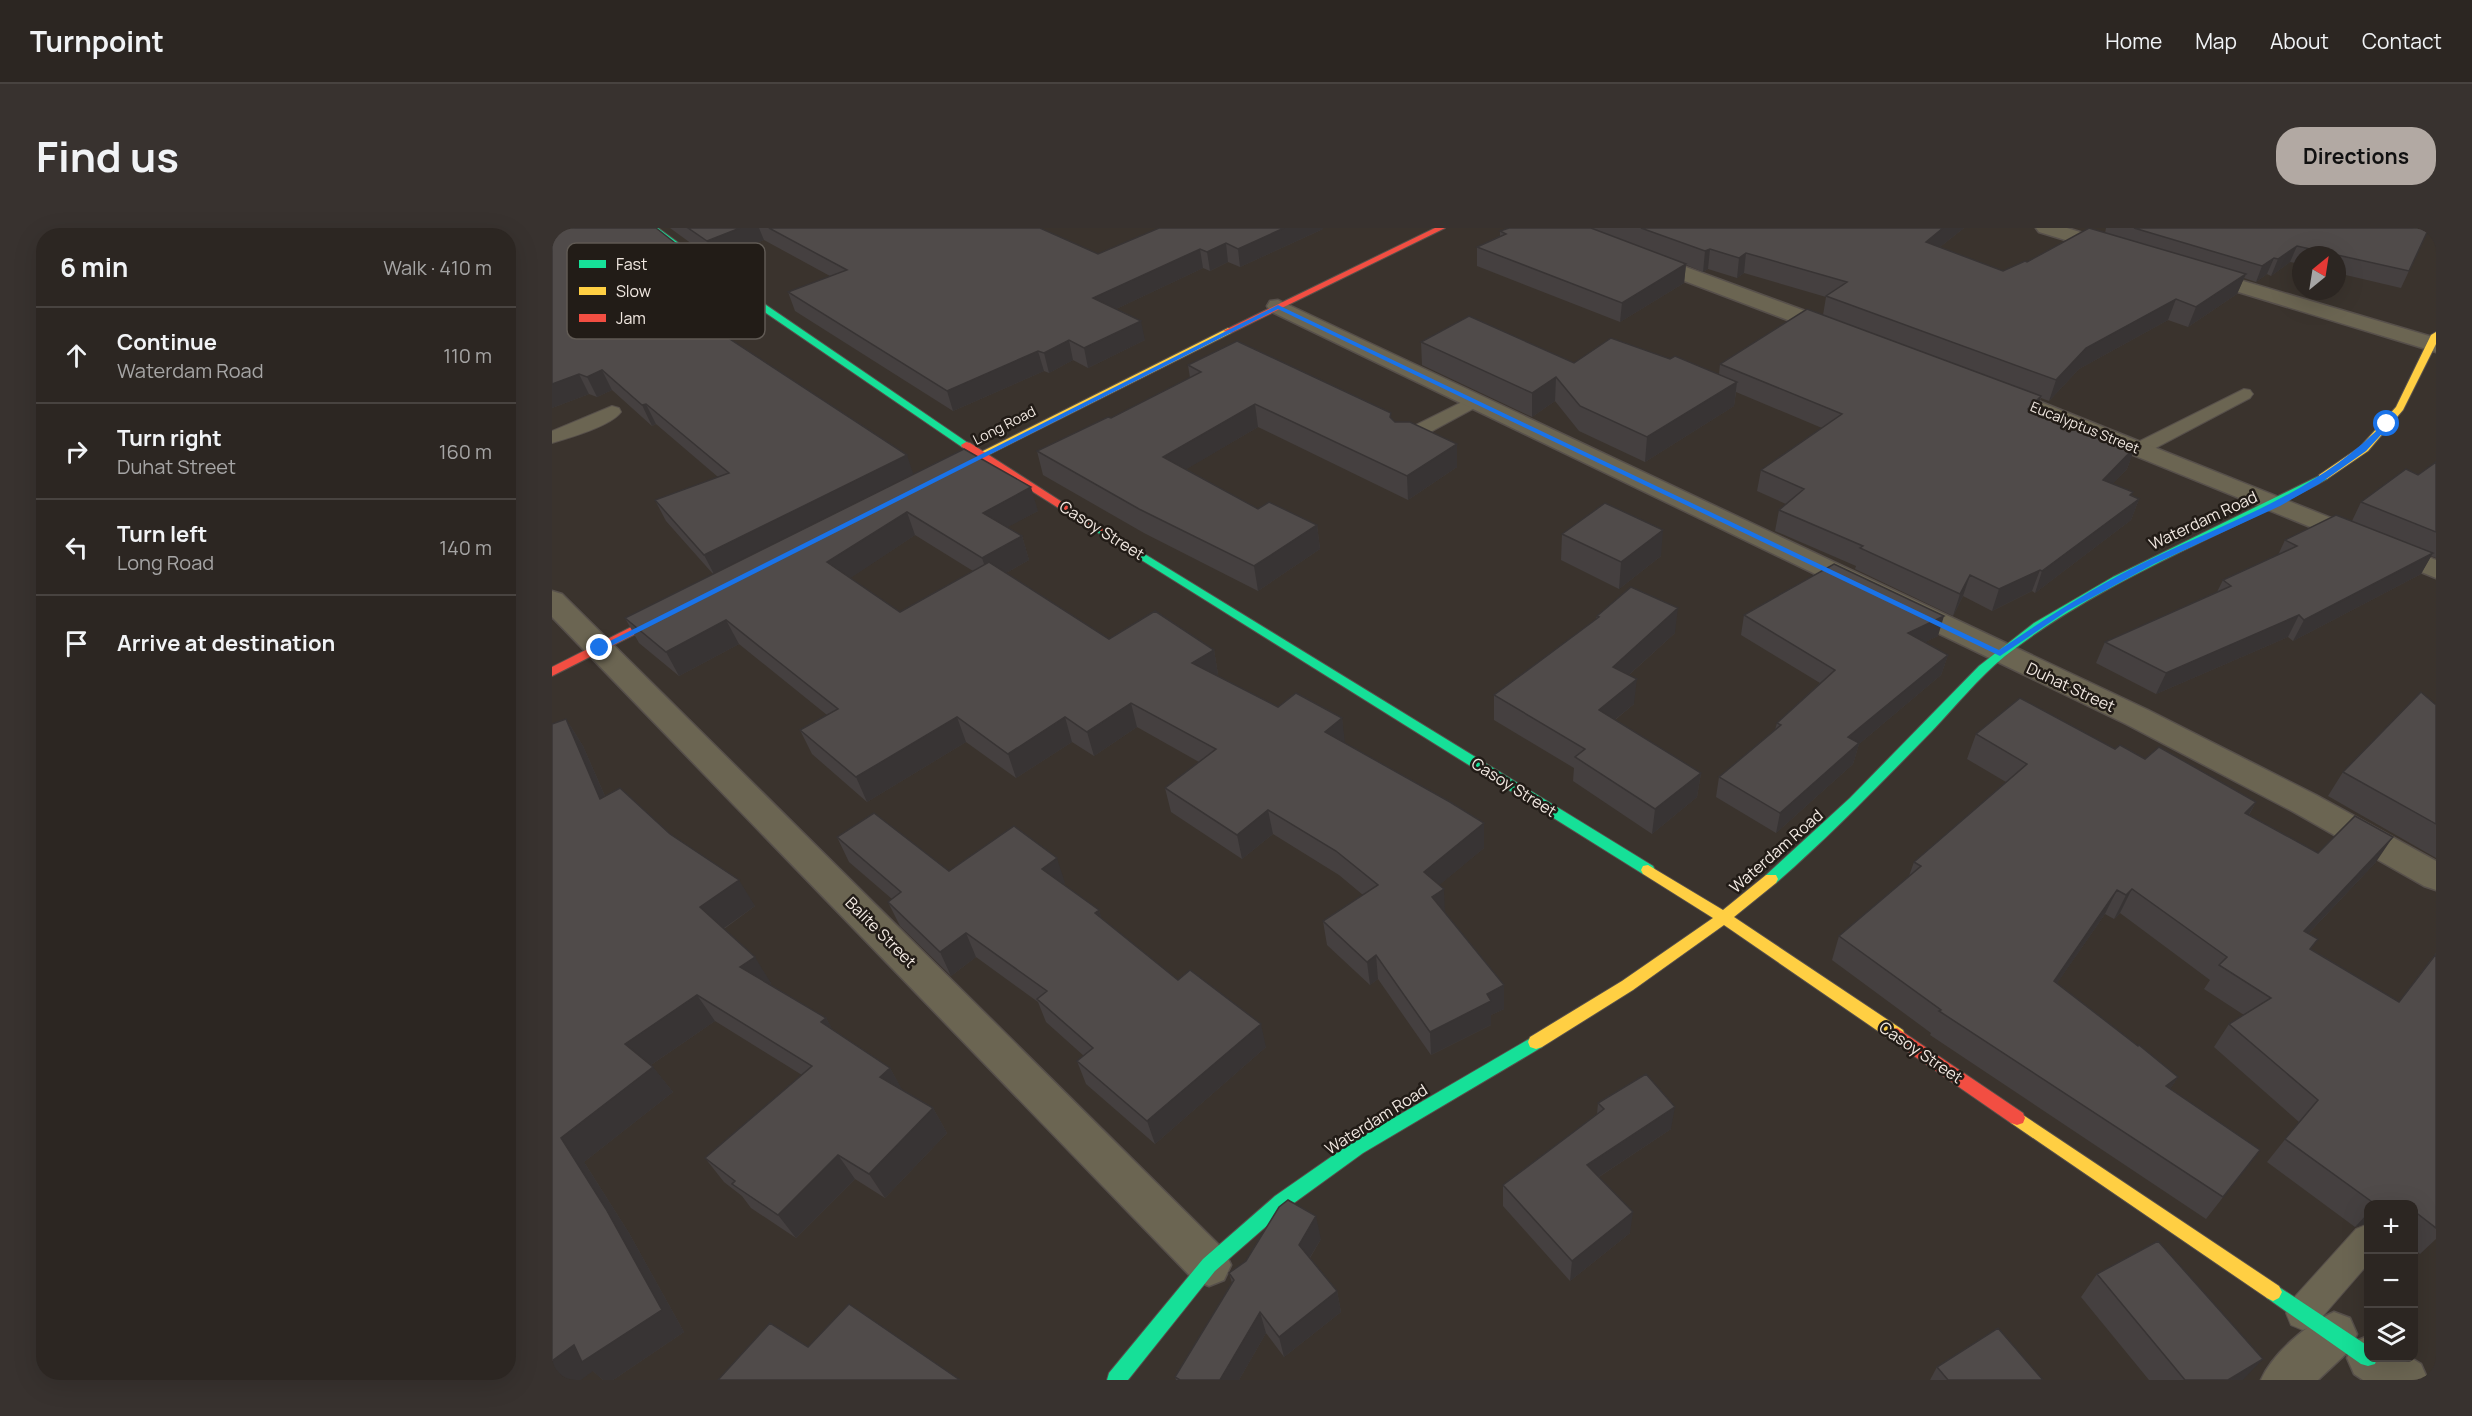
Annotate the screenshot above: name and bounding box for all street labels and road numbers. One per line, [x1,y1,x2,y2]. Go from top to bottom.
street label: Eucalyptus Street [2028,396,2143,458]
street label: Long Road [969,401,1039,449]
street label: Waterdam Road [2145,485,2261,555]
street label: Casoy Street [1055,495,1149,565]
street label: Duhat Street [2023,657,2119,717]
street label: Casoy Street [1467,752,1561,822]
street label: Waterdam Road [1725,804,1827,898]
street label: Balite Street [841,892,921,972]
street label: Casoy Street [1875,1016,1967,1088]
street label: Waterdam Road [1320,1079,1432,1159]

